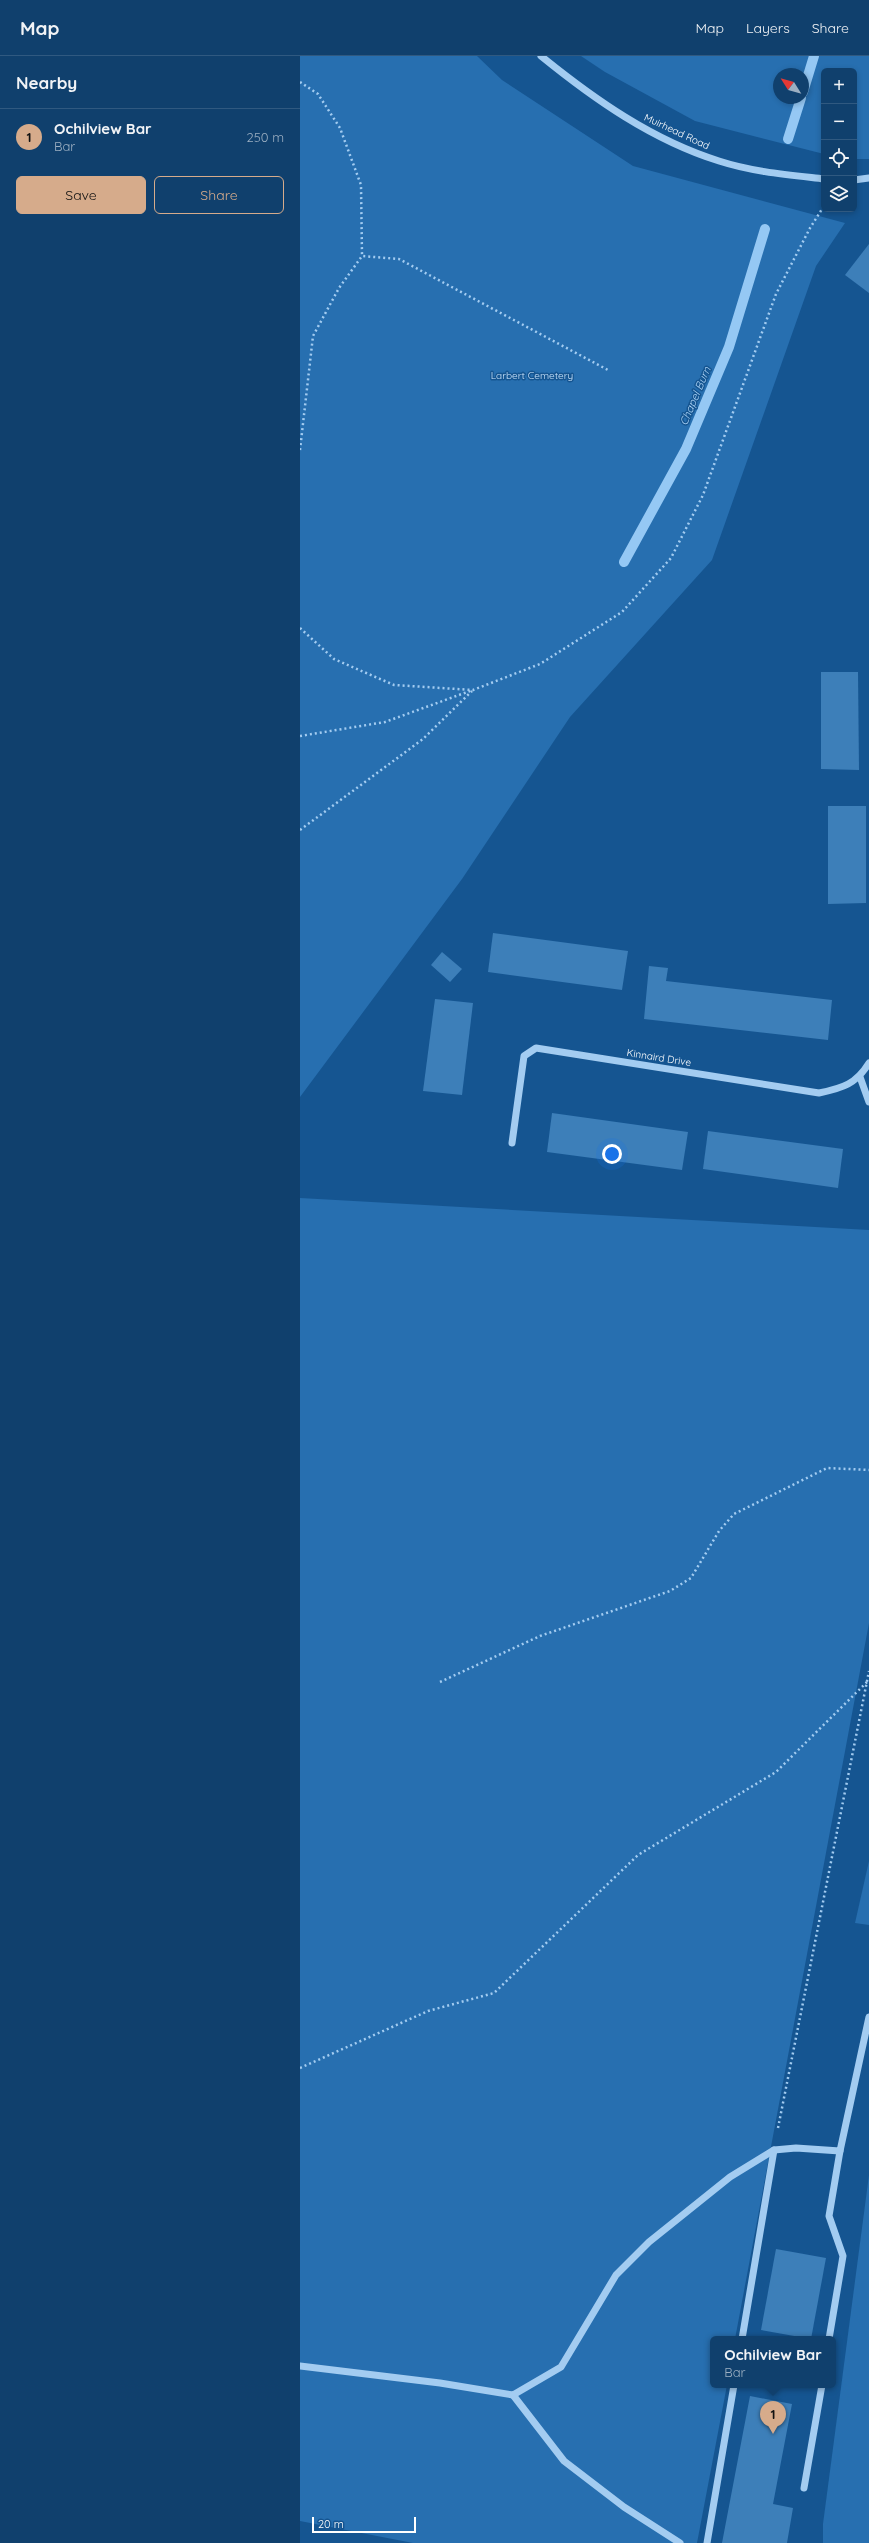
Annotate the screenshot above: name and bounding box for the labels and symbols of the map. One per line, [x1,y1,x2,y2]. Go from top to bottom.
north arrow [773,68,809,104]
street label: Muirhead Road [642,111,712,152]
water label: Chapel Burn [676,364,714,428]
park label: Larbert Cemetery [491,369,573,382]
street label: Kinnaird Drive [626,1046,692,1069]
your location [602,1144,622,1164]
pin: 1 [760,2401,786,2434]
scale bar [312,2515,416,2534]

